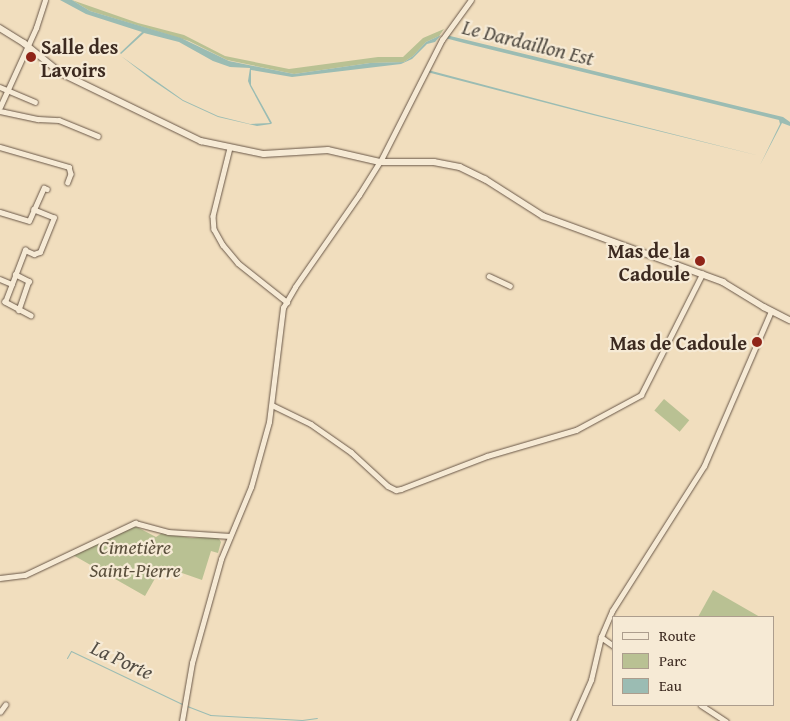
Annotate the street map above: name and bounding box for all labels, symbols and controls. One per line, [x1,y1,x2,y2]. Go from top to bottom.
water label: Le Dardaillon Est [460,14,596,72]
place label: Salle des Lavoirs [41,34,118,81]
marker: Salle des Lavoirs [25,51,37,63]
place label: Mas de la Cadoule [607,238,690,285]
marker: Mas de la Cadoule [694,255,706,267]
place label: Mas de Cadoule [610,330,747,354]
marker: Mas de Cadoule [751,336,763,348]
park label: Cimetière Saint-Pierre [89,535,181,582]
legend [612,616,775,706]
text: Route [659,625,696,646]
water label: La Porte [87,635,157,685]
text: Parc [659,650,687,671]
text: Eau [659,675,682,696]

